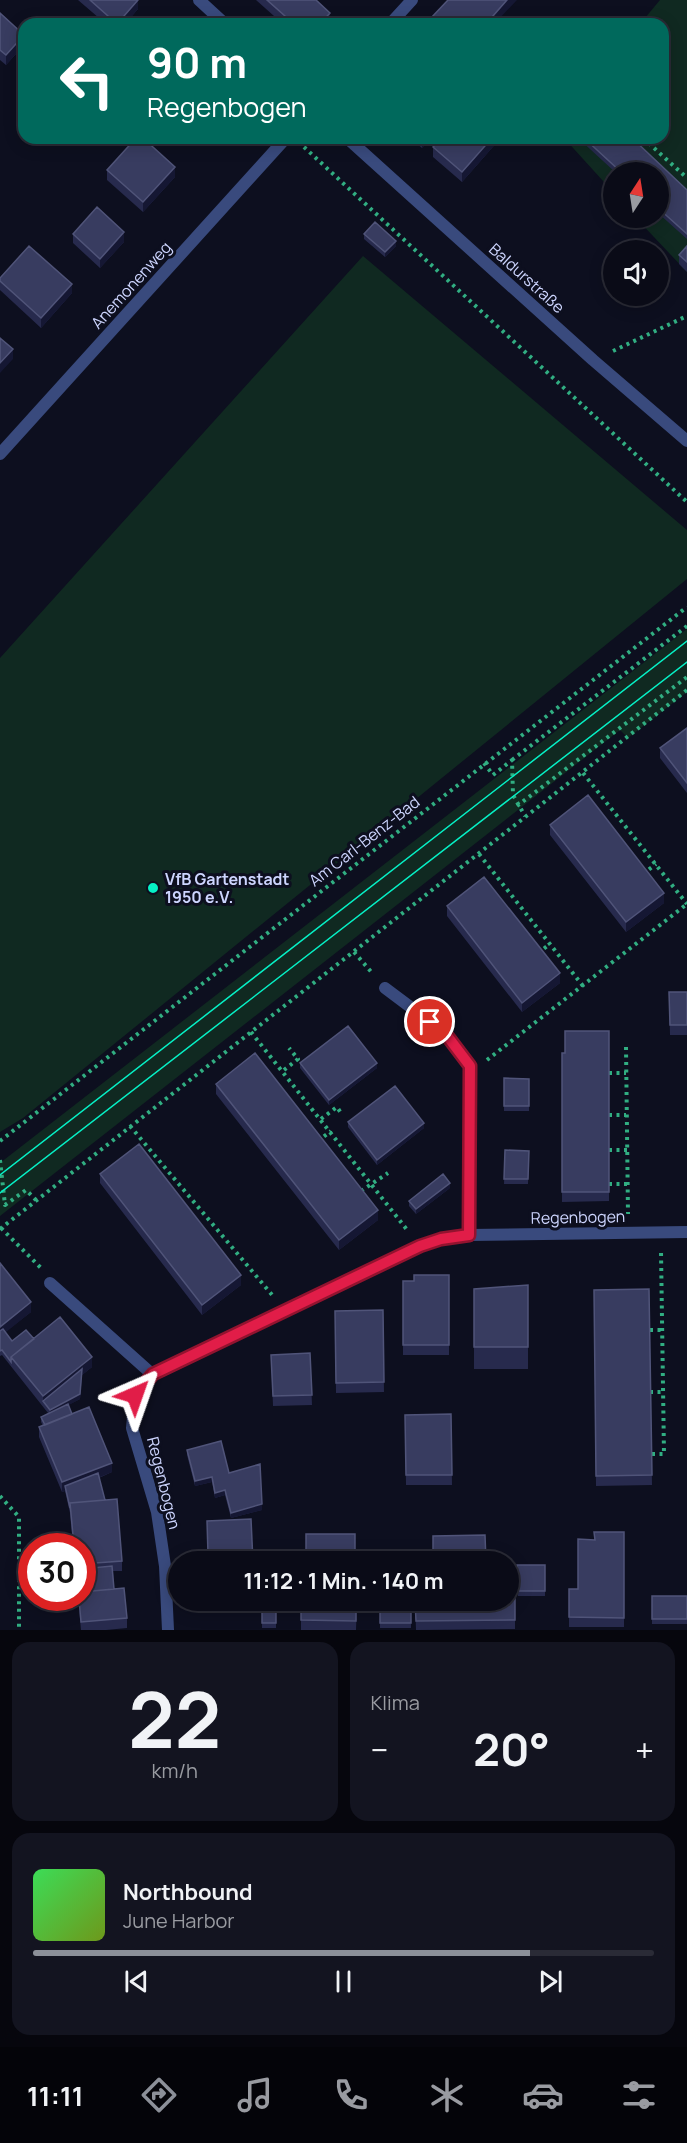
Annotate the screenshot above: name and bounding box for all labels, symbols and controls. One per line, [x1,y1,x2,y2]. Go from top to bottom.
text: 90 m [147,33,247,91]
icon: left [48,42,126,120]
text: Regenbogen [147,88,307,125]
north arrow [603,162,669,228]
map controls [603,162,669,306]
street label: Anemonenweg [86,237,176,333]
street label: Baldurstraße [484,238,570,318]
button: sound [603,240,669,306]
street label: Am Carl-Benz-Bad [304,791,424,891]
place label: VfB Gartenstadt 1950 e.V. [165,868,289,908]
marker: VfB Gartenstadt 1950 e.V. [146,881,160,895]
pin [404,996,455,1047]
icon: arrive [413,1005,446,1038]
street label: Regenbogen [531,1205,625,1229]
position arrow [103,1363,167,1427]
street label: Regenbogen [142,1434,186,1532]
speed limit sign: 30 [18,1533,96,1611]
text: 11:12 · 1 Min. · 140 m [243,1566,444,1596]
text: 22 [128,1665,221,1771]
text: Klima [371,1689,420,1716]
text: 20° [473,1718,550,1780]
text: − [371,1727,388,1772]
text: + [635,1727,654,1772]
text: km/h [151,1757,198,1784]
text: Northbound [123,1877,253,1907]
text: June Harbor [123,1907,235,1934]
icon: previous [120,1965,153,1998]
icon: pause [327,1965,360,1998]
icon: next [534,1965,567,1998]
icon: directions [138,2074,180,2116]
icon: music [234,2074,276,2116]
icon: phone [330,2074,372,2116]
icon: climate [426,2074,468,2116]
icon: car [522,2074,564,2116]
icon: filters [618,2074,660,2116]
text: 11:11 [27,2077,84,2114]

